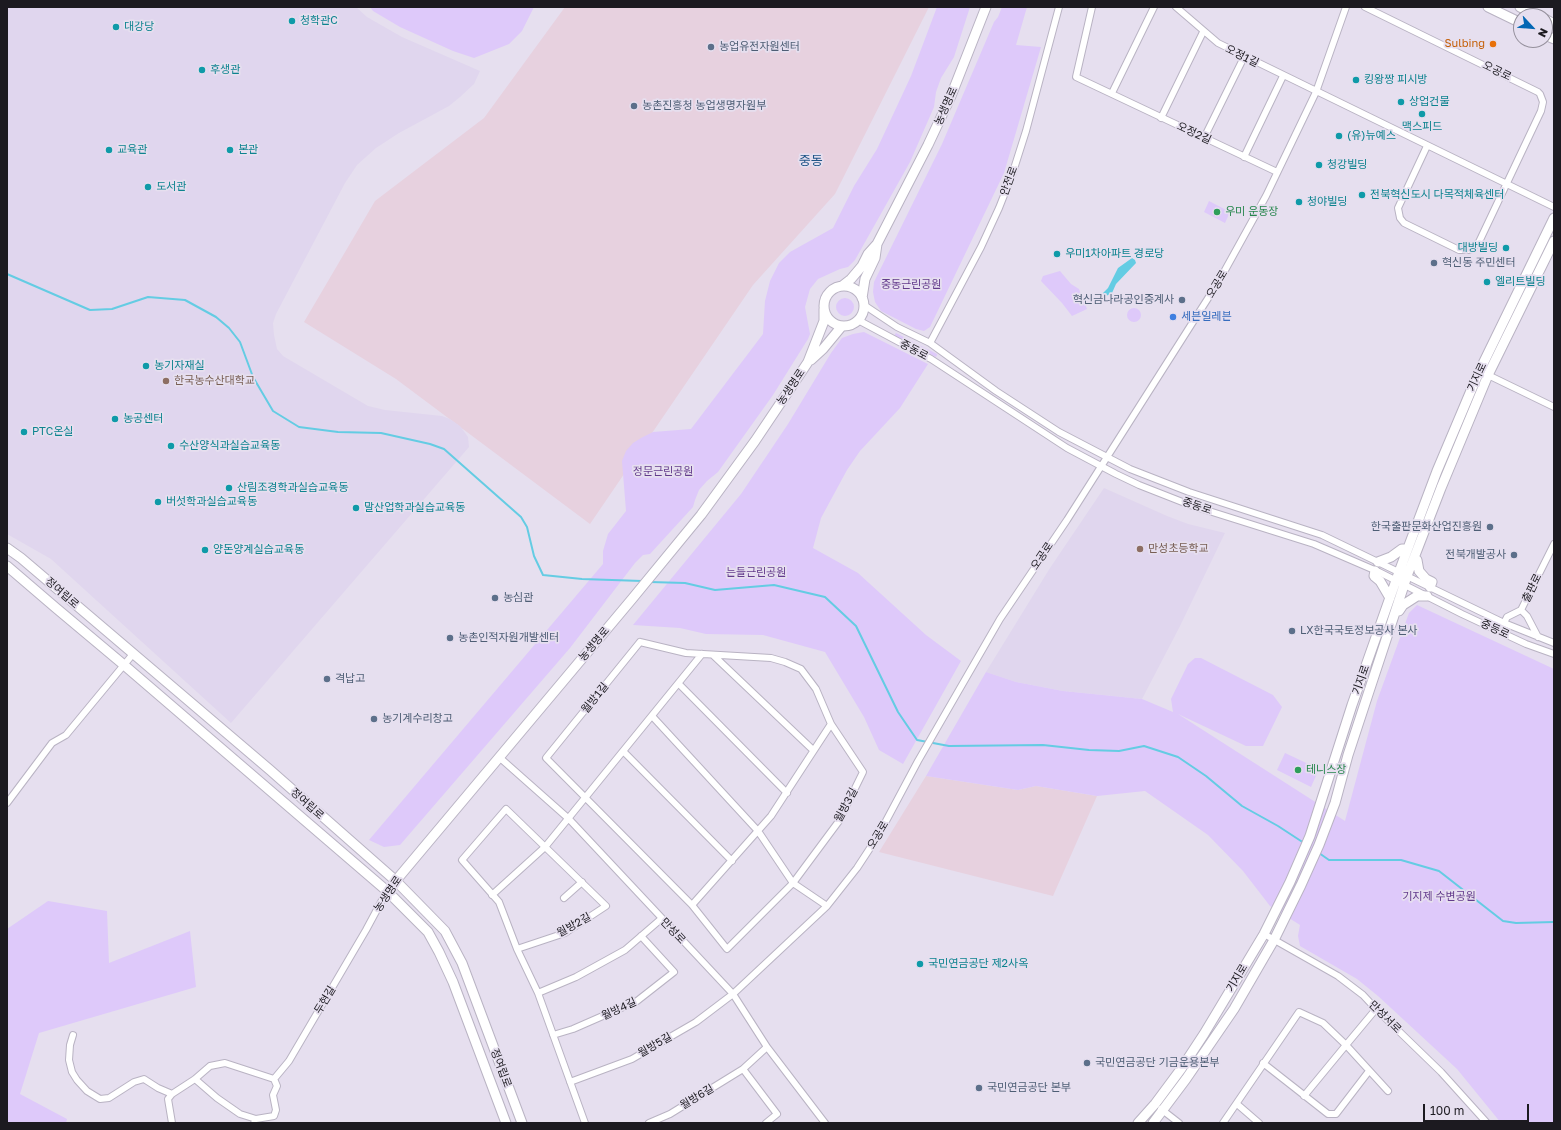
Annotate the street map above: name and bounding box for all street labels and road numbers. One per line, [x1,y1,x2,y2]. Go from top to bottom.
street label: 오정1길 [1223,42,1261,70]
street label: 오공로 [1480,58,1514,84]
street label: 농생명로 [932,85,960,127]
street label: 오정2길 [1175,119,1213,147]
street label: 안전로 [998,164,1020,198]
street label: 오공로 [1204,268,1230,300]
street label: 중동로 [897,337,931,363]
street label: 기지로 [1465,360,1489,394]
street label: 농생명로 [774,367,808,407]
street label: 중동로 [1181,495,1213,517]
street label: 오공로 [1028,540,1056,572]
street label: 출판로 [1519,571,1545,605]
street label: 정여립로 [42,575,82,611]
street label: 중동로 [1478,617,1512,641]
street label: 농생명로 [576,624,612,664]
street label: 기지로 [1350,663,1372,697]
street label: 월방1길 [579,680,611,716]
street label: 정여립로 [288,786,326,822]
street label: 월방3길 [832,786,860,824]
street label: 오공로 [865,819,891,851]
street label: 농생명로 [371,874,405,914]
street label: 월방2길 [555,910,593,940]
street label: 만성로 [658,915,688,947]
street label: 기지로 [1224,962,1250,994]
street label: 두현길 [312,984,338,1016]
street label: 월방4길 [599,995,639,1023]
street label: 만성서로 [1366,998,1404,1036]
street label: 월방5길 [636,1030,674,1060]
street label: 정여립로 [488,1047,514,1089]
street label: 월방6길 [678,1082,716,1112]

